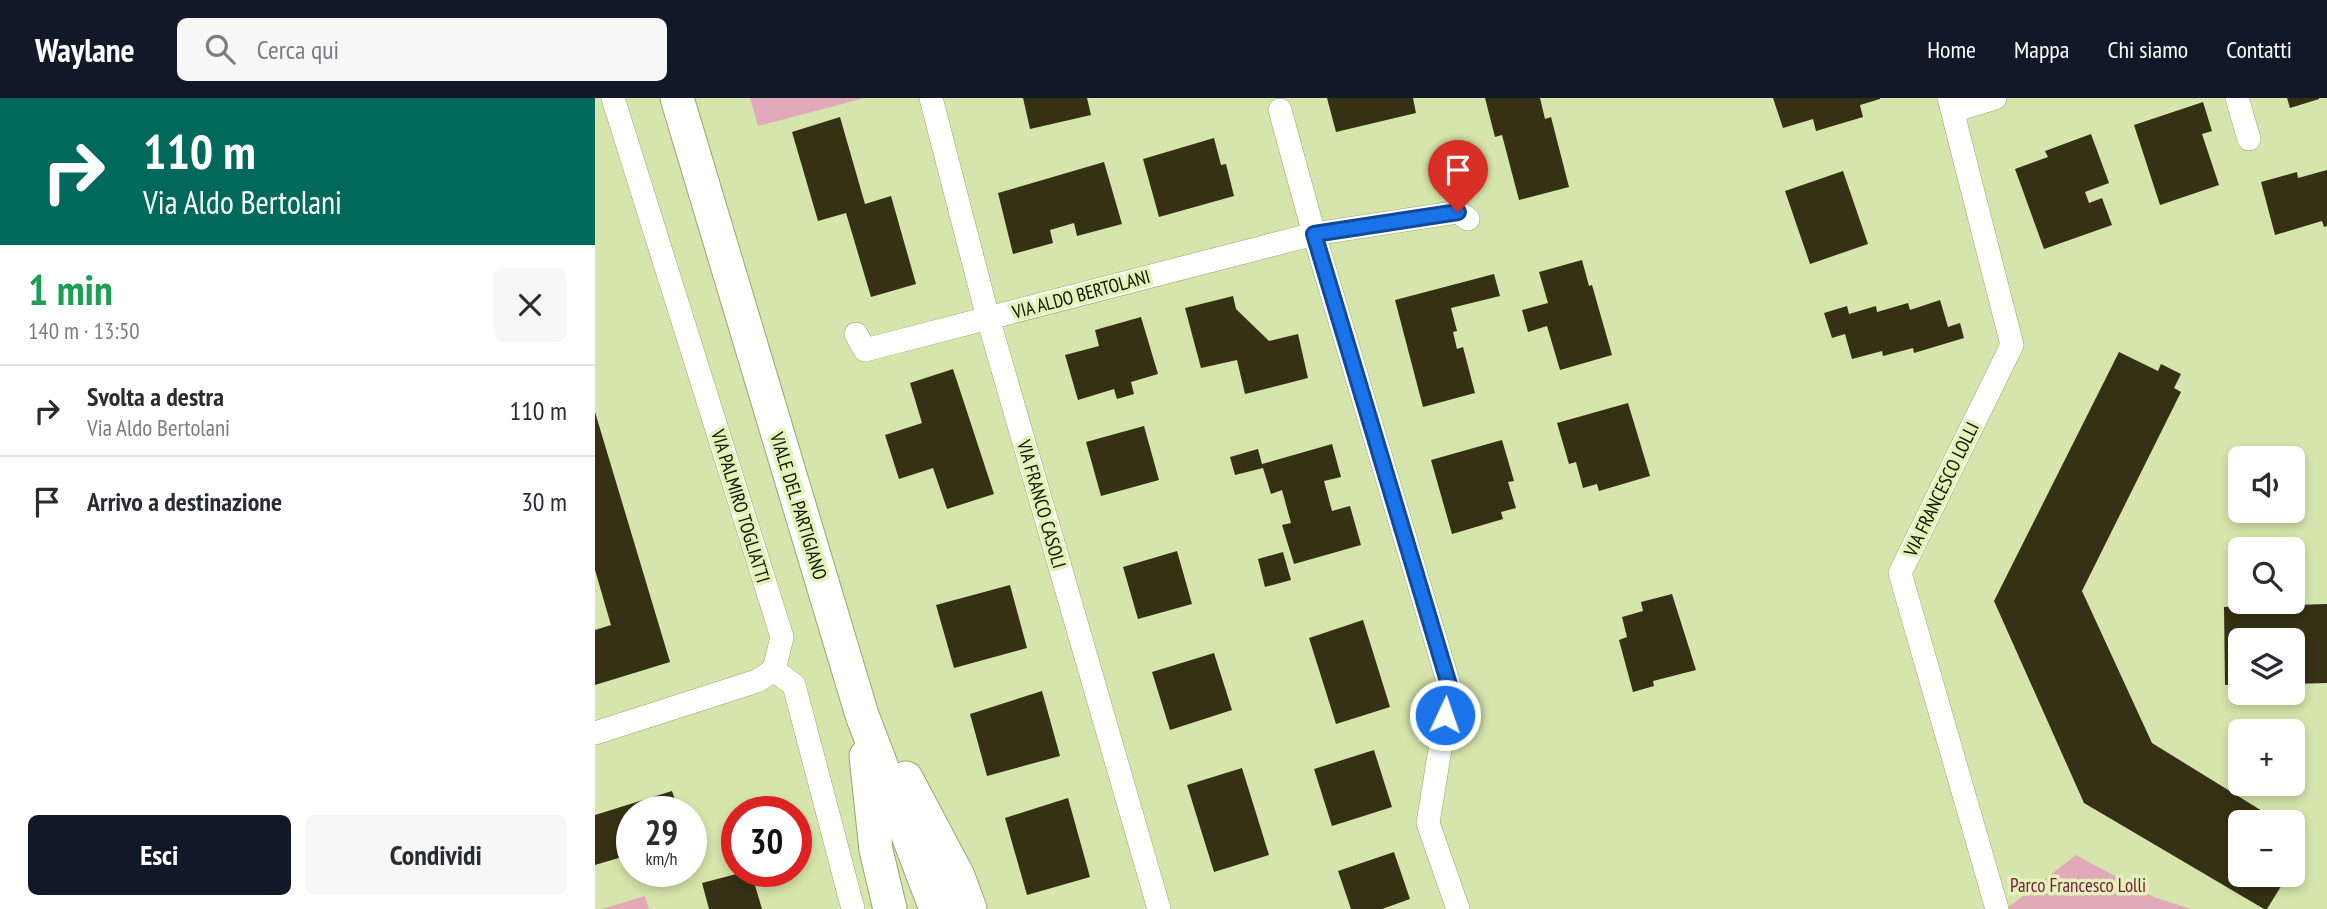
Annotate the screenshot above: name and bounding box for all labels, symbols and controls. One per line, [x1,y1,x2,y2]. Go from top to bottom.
search box [177,18,667,81]
text: Waylane [35,28,135,71]
icon: search [201,30,239,68]
text: Cerca qui [257,33,339,66]
text: Home [1927,34,1976,65]
text: Mappa [2014,34,2069,65]
text: Chi siamo [2107,34,2188,65]
text: Contatti [2226,34,2292,65]
text: 110 m [143,119,256,183]
icon: right [28,126,119,217]
pin [1428,140,1488,212]
icon: arrive [1439,151,1477,189]
text: Via Aldo Bertolani [143,181,342,223]
text: 1 min [28,262,113,317]
street label: VIA ALDO BERTOLANI [1009,264,1152,324]
button: close [493,268,567,342]
text: 140 m · 13:50 [28,316,140,345]
text: Svolta a destra [87,380,224,413]
icon: right [28,392,66,430]
text: 110 m [509,394,567,427]
text: Via Aldo Bertolani [87,413,230,442]
street label: VIA FRANCESCO LOLLI [1898,418,1984,561]
street label: VIA PALMIRO TOGLIATTI [706,426,776,585]
street label: VIALE DEL PARTIGIANO [765,428,833,583]
street label: VIA FRANCO CASOLI [1012,436,1072,571]
map controls [2228,446,2305,887]
button: sound [2228,446,2305,523]
icon: arrive [28,483,66,521]
text: Arrivo a destinazione [87,485,282,518]
text: 30 m [521,485,567,518]
button: search [2228,537,2305,614]
button: layers [2228,628,2305,705]
position arrow [1408,678,1482,752]
button: + [2228,719,2305,796]
speed limit sign: 30 [721,796,812,887]
text: 29 [645,809,678,855]
button: − [2228,810,2305,887]
button: Esci [28,815,291,895]
button: Condividi [305,815,567,895]
text: km/h [646,847,677,870]
park label: Parco Francesco Lolli [2010,873,2146,897]

